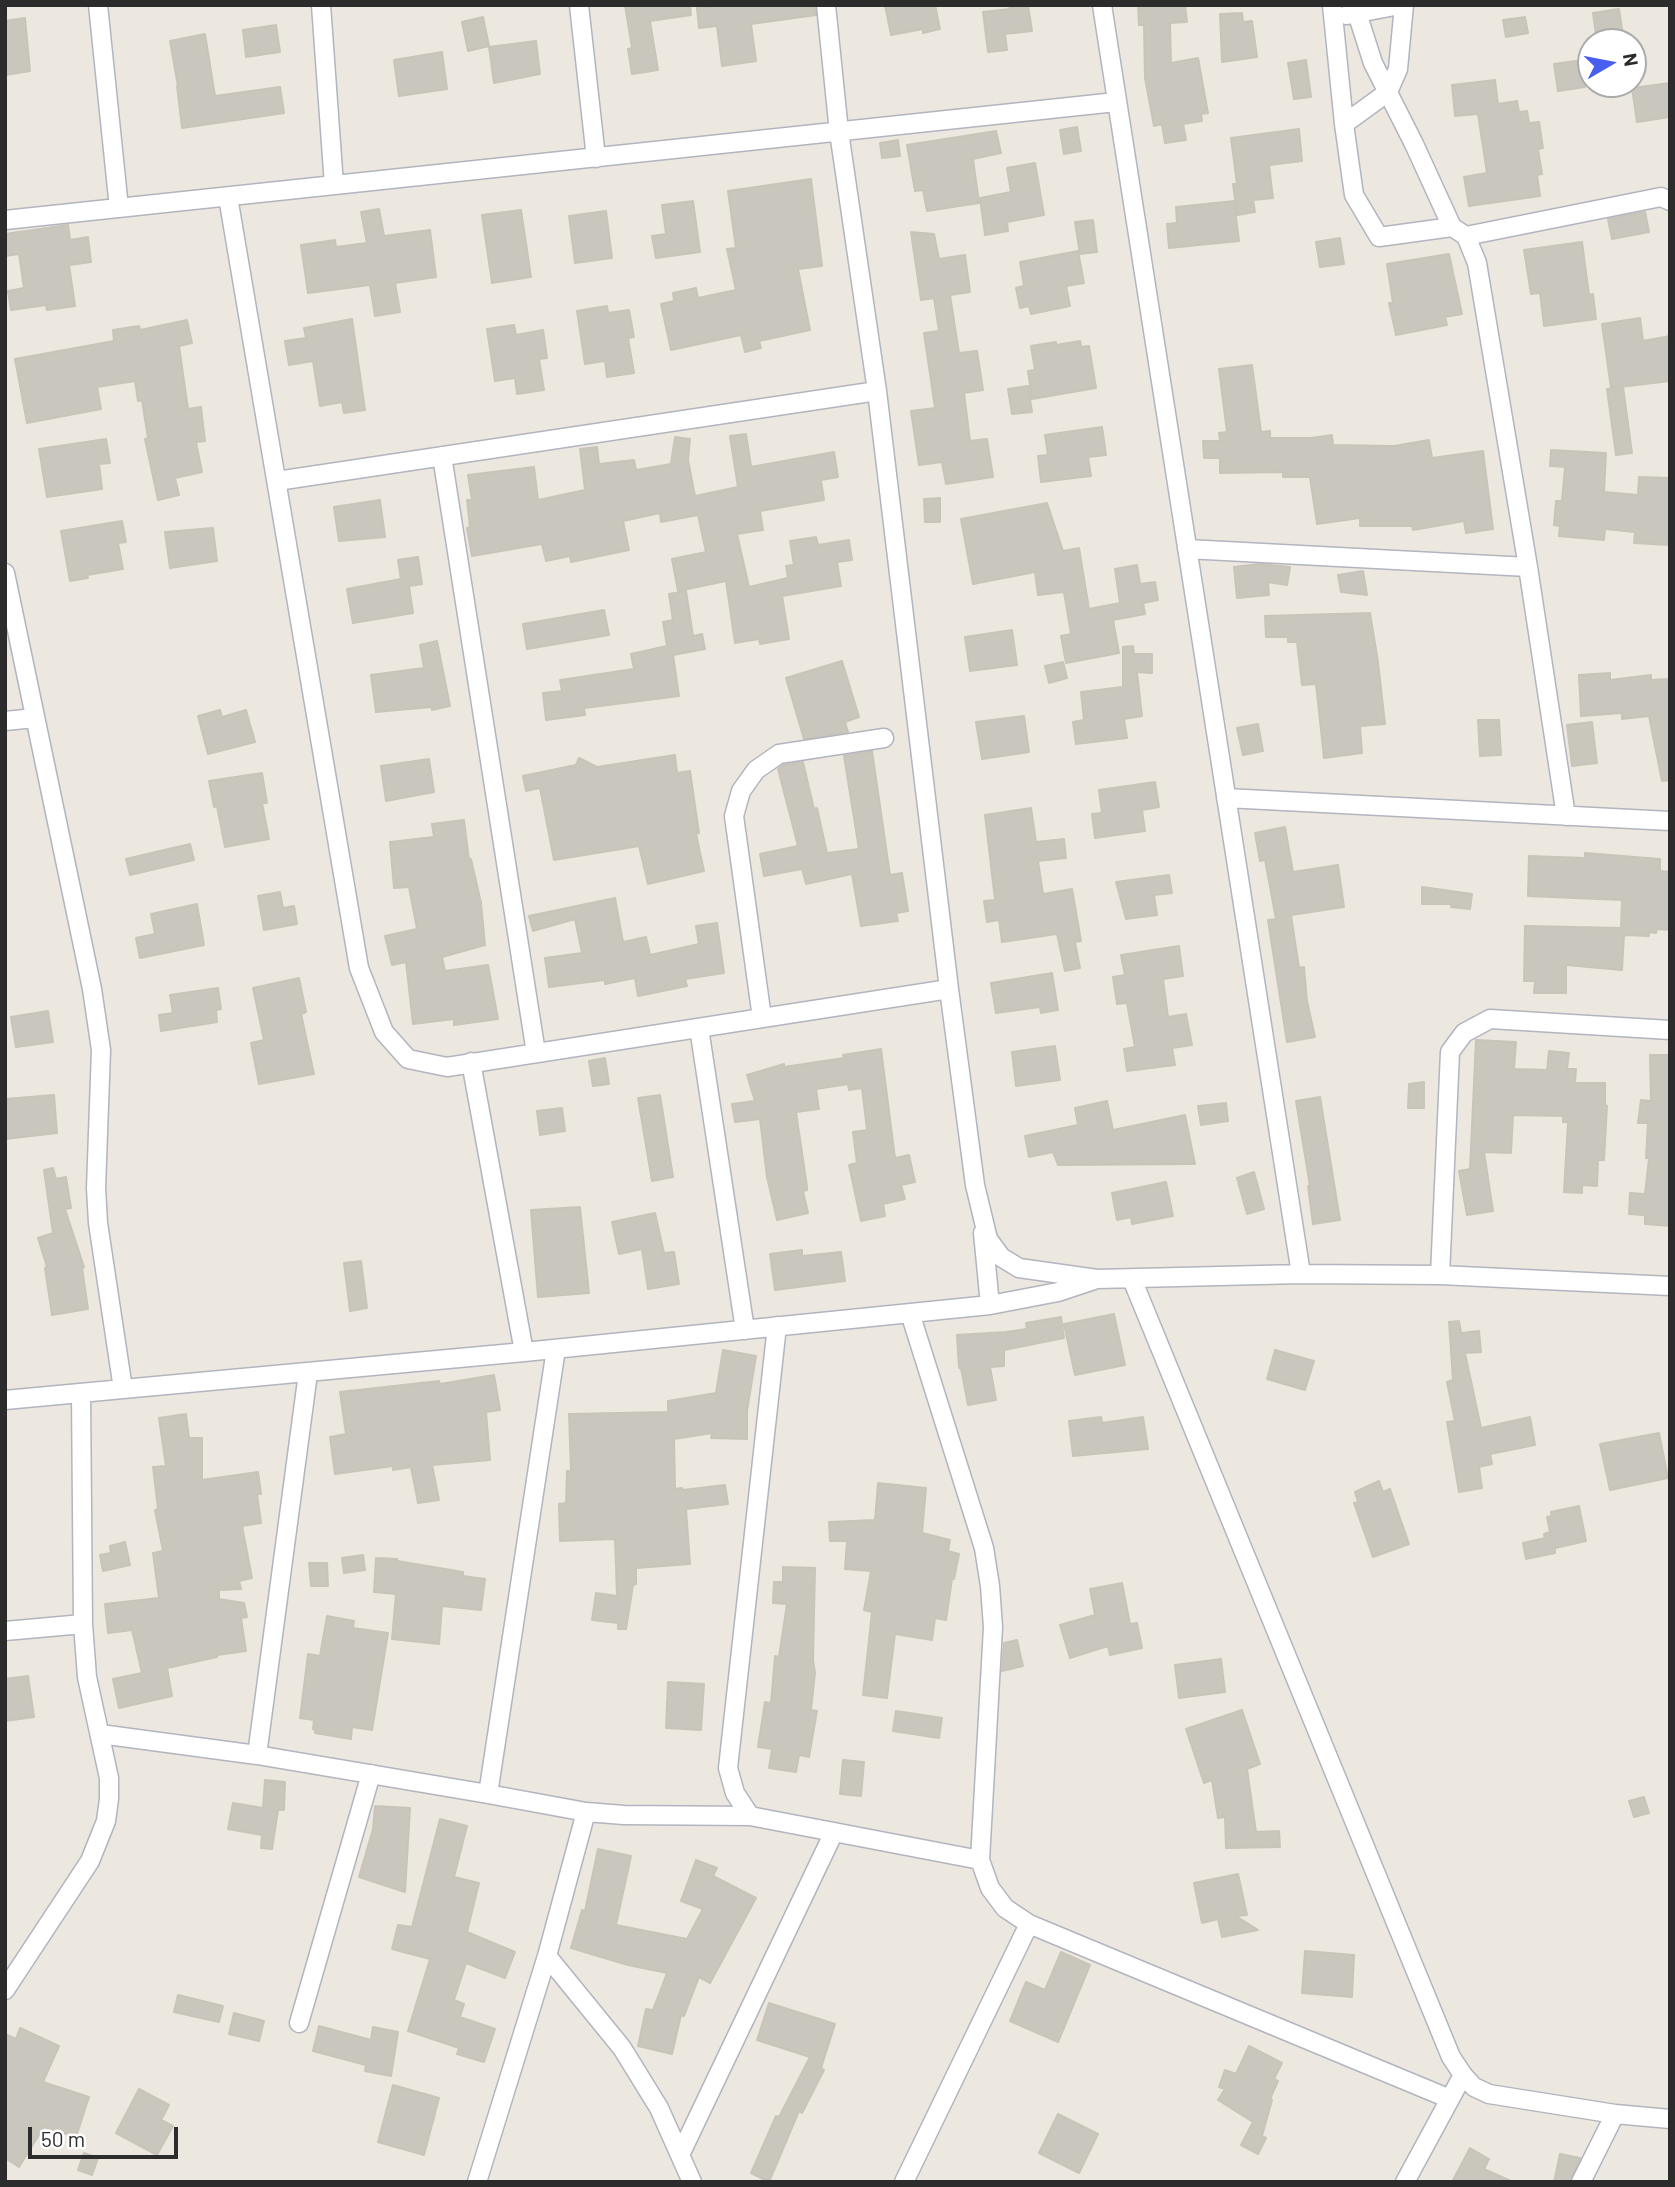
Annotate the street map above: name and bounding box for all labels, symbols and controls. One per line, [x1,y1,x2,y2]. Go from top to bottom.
north arrow [1577,28,1647,98]
text: N [1619,51,1644,68]
scale bar [32,2114,182,2158]
text: 50 m [41,2126,85,2151]

